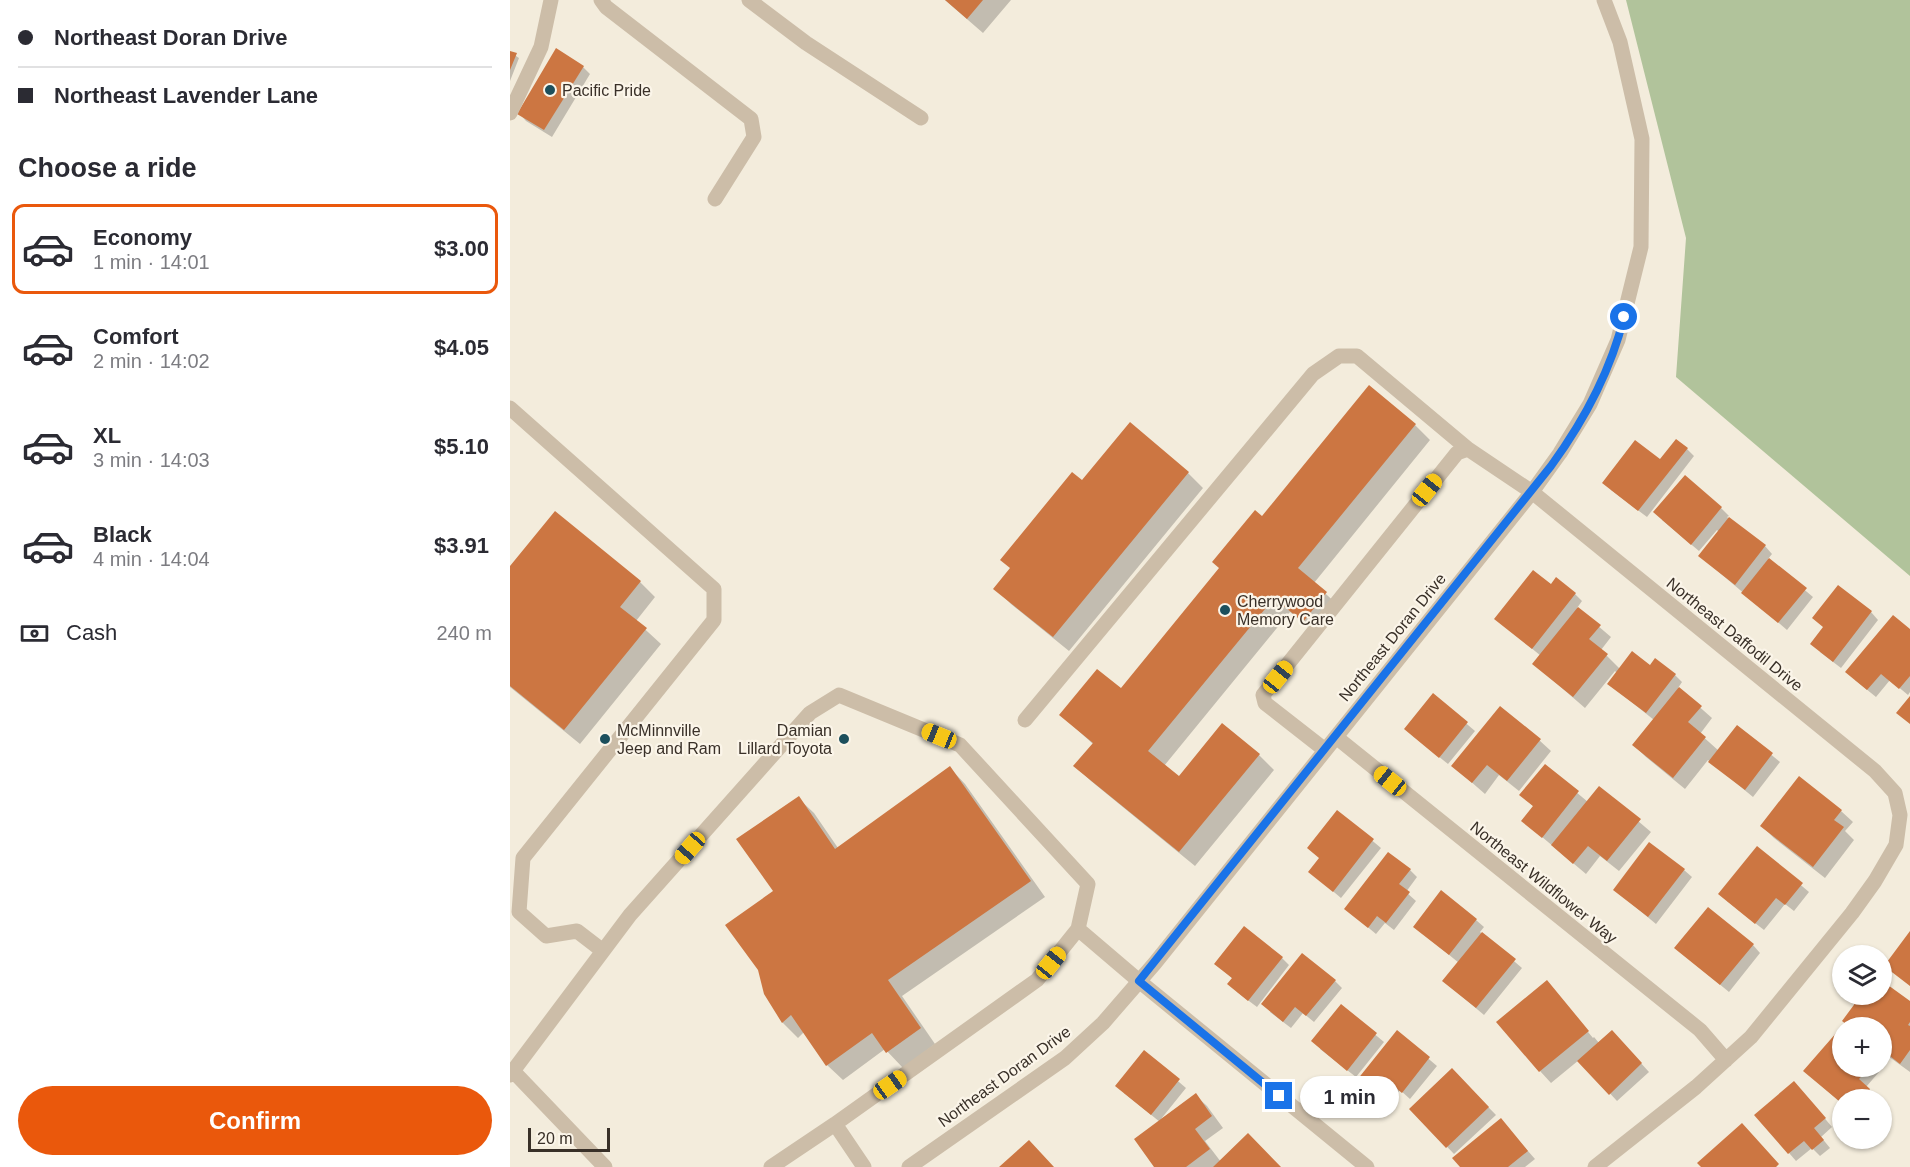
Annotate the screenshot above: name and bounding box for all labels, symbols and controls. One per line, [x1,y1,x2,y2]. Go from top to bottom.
text: Northeast Doran Drive [54,25,288,50]
place label: Pacific Pride [562,82,651,99]
text: Northeast Lavender Lane [54,83,318,108]
marker: Pacific Pride [543,83,557,97]
text: Choose a ride [18,153,197,183]
icon: car [21,222,75,276]
text: Economy [93,225,192,250]
text: $3.00 [434,236,489,261]
text: 1 min · 14:01 [93,251,210,273]
route start [1610,303,1637,330]
icon: car [21,321,75,375]
text: Comfort [93,324,179,349]
text: $4.05 [434,335,489,360]
text: 2 min · 14:02 [93,350,210,372]
icon: car [21,420,75,474]
text: XL [93,423,121,448]
text: $5.10 [434,434,489,459]
text: 3 min · 14:03 [93,449,210,471]
car [1409,470,1445,510]
icon: car [21,519,75,573]
text: Black [93,522,152,547]
text: $3.91 [434,533,489,558]
text: 4 min · 14:04 [93,548,210,570]
street label: Northeast Doran Drive [1336,570,1449,705]
street label: Northeast Daffodil Drive [1663,574,1806,694]
place label: Cherrywood Memory Care [1237,593,1334,628]
marker: Cherrywood Memory Care [1218,603,1232,617]
icon: cash [18,617,51,650]
text: Cash [66,620,117,645]
text: 240 m [436,622,492,644]
car [1260,657,1296,697]
car [919,721,959,751]
place label: McMinnville Jeep and Ram [617,722,721,757]
place label: Damian Lillard Toyota [738,722,832,757]
marker: McMinnville Jeep and Ram [598,732,612,746]
marker: Damian Lillard Toyota [837,732,851,746]
car [1370,763,1410,799]
street label: Northeast Wildflower Way [1467,818,1620,947]
car [671,829,709,867]
car [1033,943,1069,983]
map controls [1832,945,1892,1149]
button: layers [1832,945,1892,1005]
button: + [1832,1017,1892,1077]
street label: Northeast Doran Drive [935,1023,1074,1130]
car [870,1067,910,1103]
callout: 1 min [1300,1075,1399,1117]
route end [1265,1082,1292,1109]
button: Confirm [18,1086,492,1155]
text: 1 min [1323,1086,1376,1108]
button: − [1832,1089,1892,1149]
scale bar [528,1125,610,1152]
text: 20 m [537,1130,573,1147]

